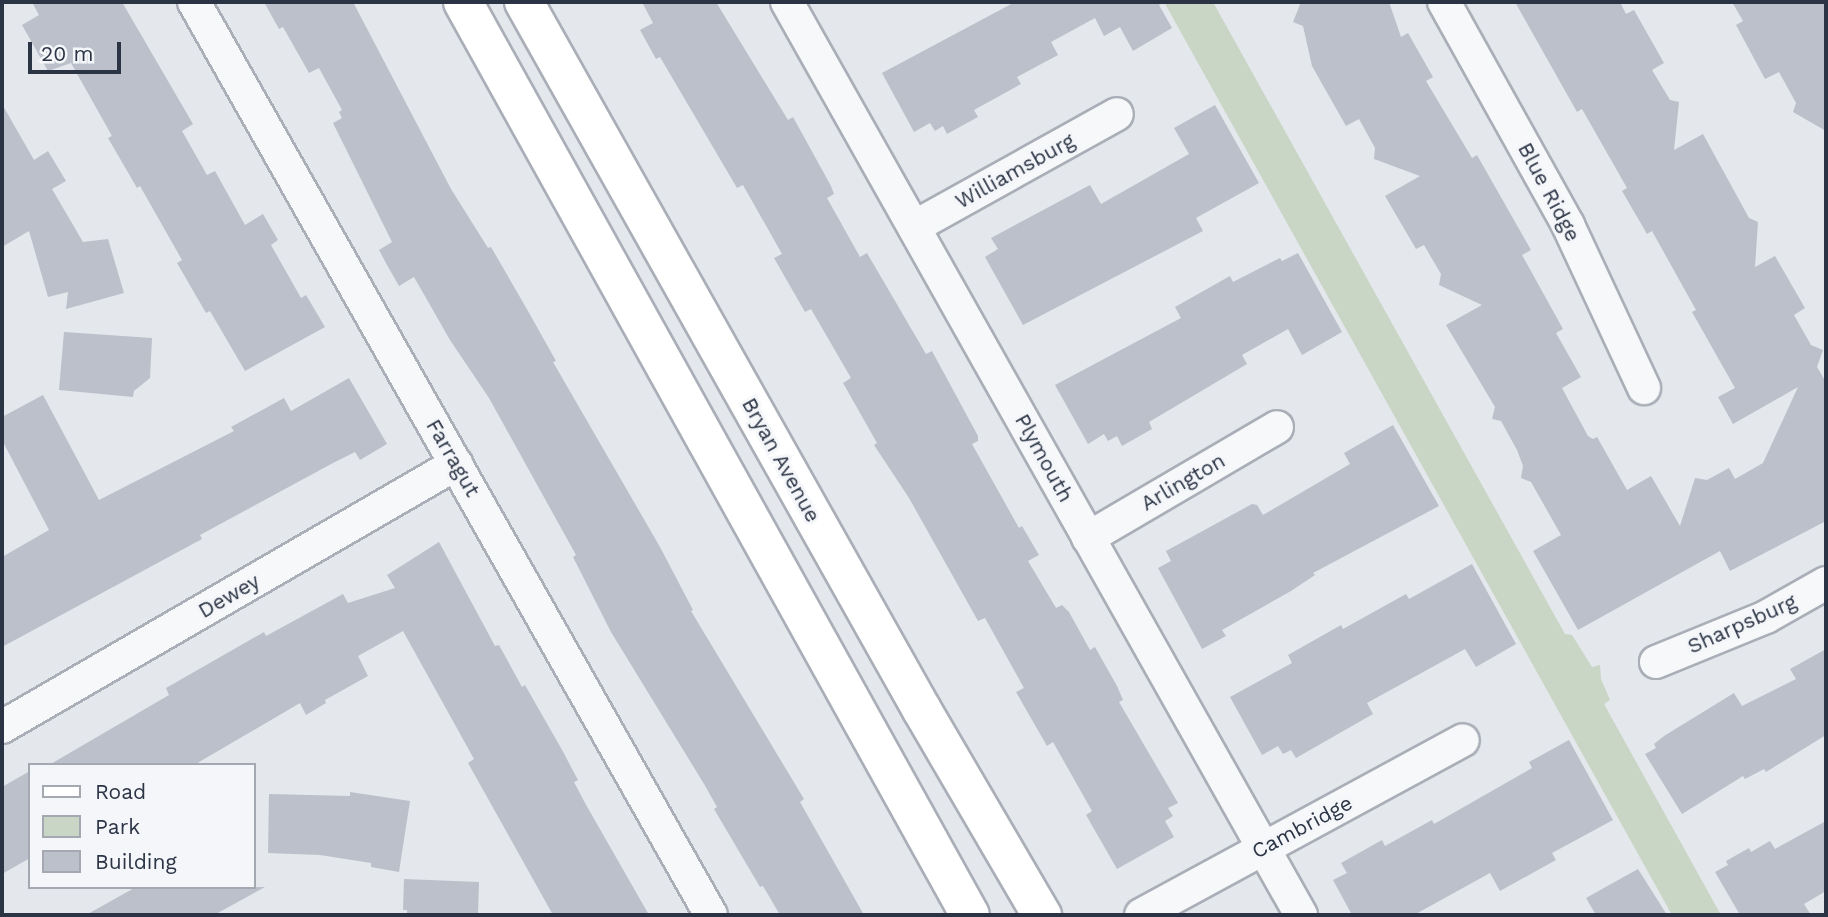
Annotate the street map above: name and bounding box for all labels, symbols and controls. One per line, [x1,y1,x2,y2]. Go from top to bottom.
scale bar [32,28,124,72]
text: 20 m [41,41,93,66]
street label: Williamsburg [951,128,1079,214]
street label: Blue Ridge [1512,138,1586,246]
street label: Bryan Avenue [736,393,826,527]
street label: Plymouth [1009,410,1079,506]
street label: Farragut [421,415,485,501]
street label: Arlington [1136,448,1230,516]
street label: Dewey [194,568,264,624]
street label: Sharpsburg [1684,589,1800,659]
legend [28,763,256,889]
text: Road [95,779,146,804]
street label: Cambridge [1247,790,1357,864]
text: Park [95,814,140,839]
text: Building [95,849,177,874]

